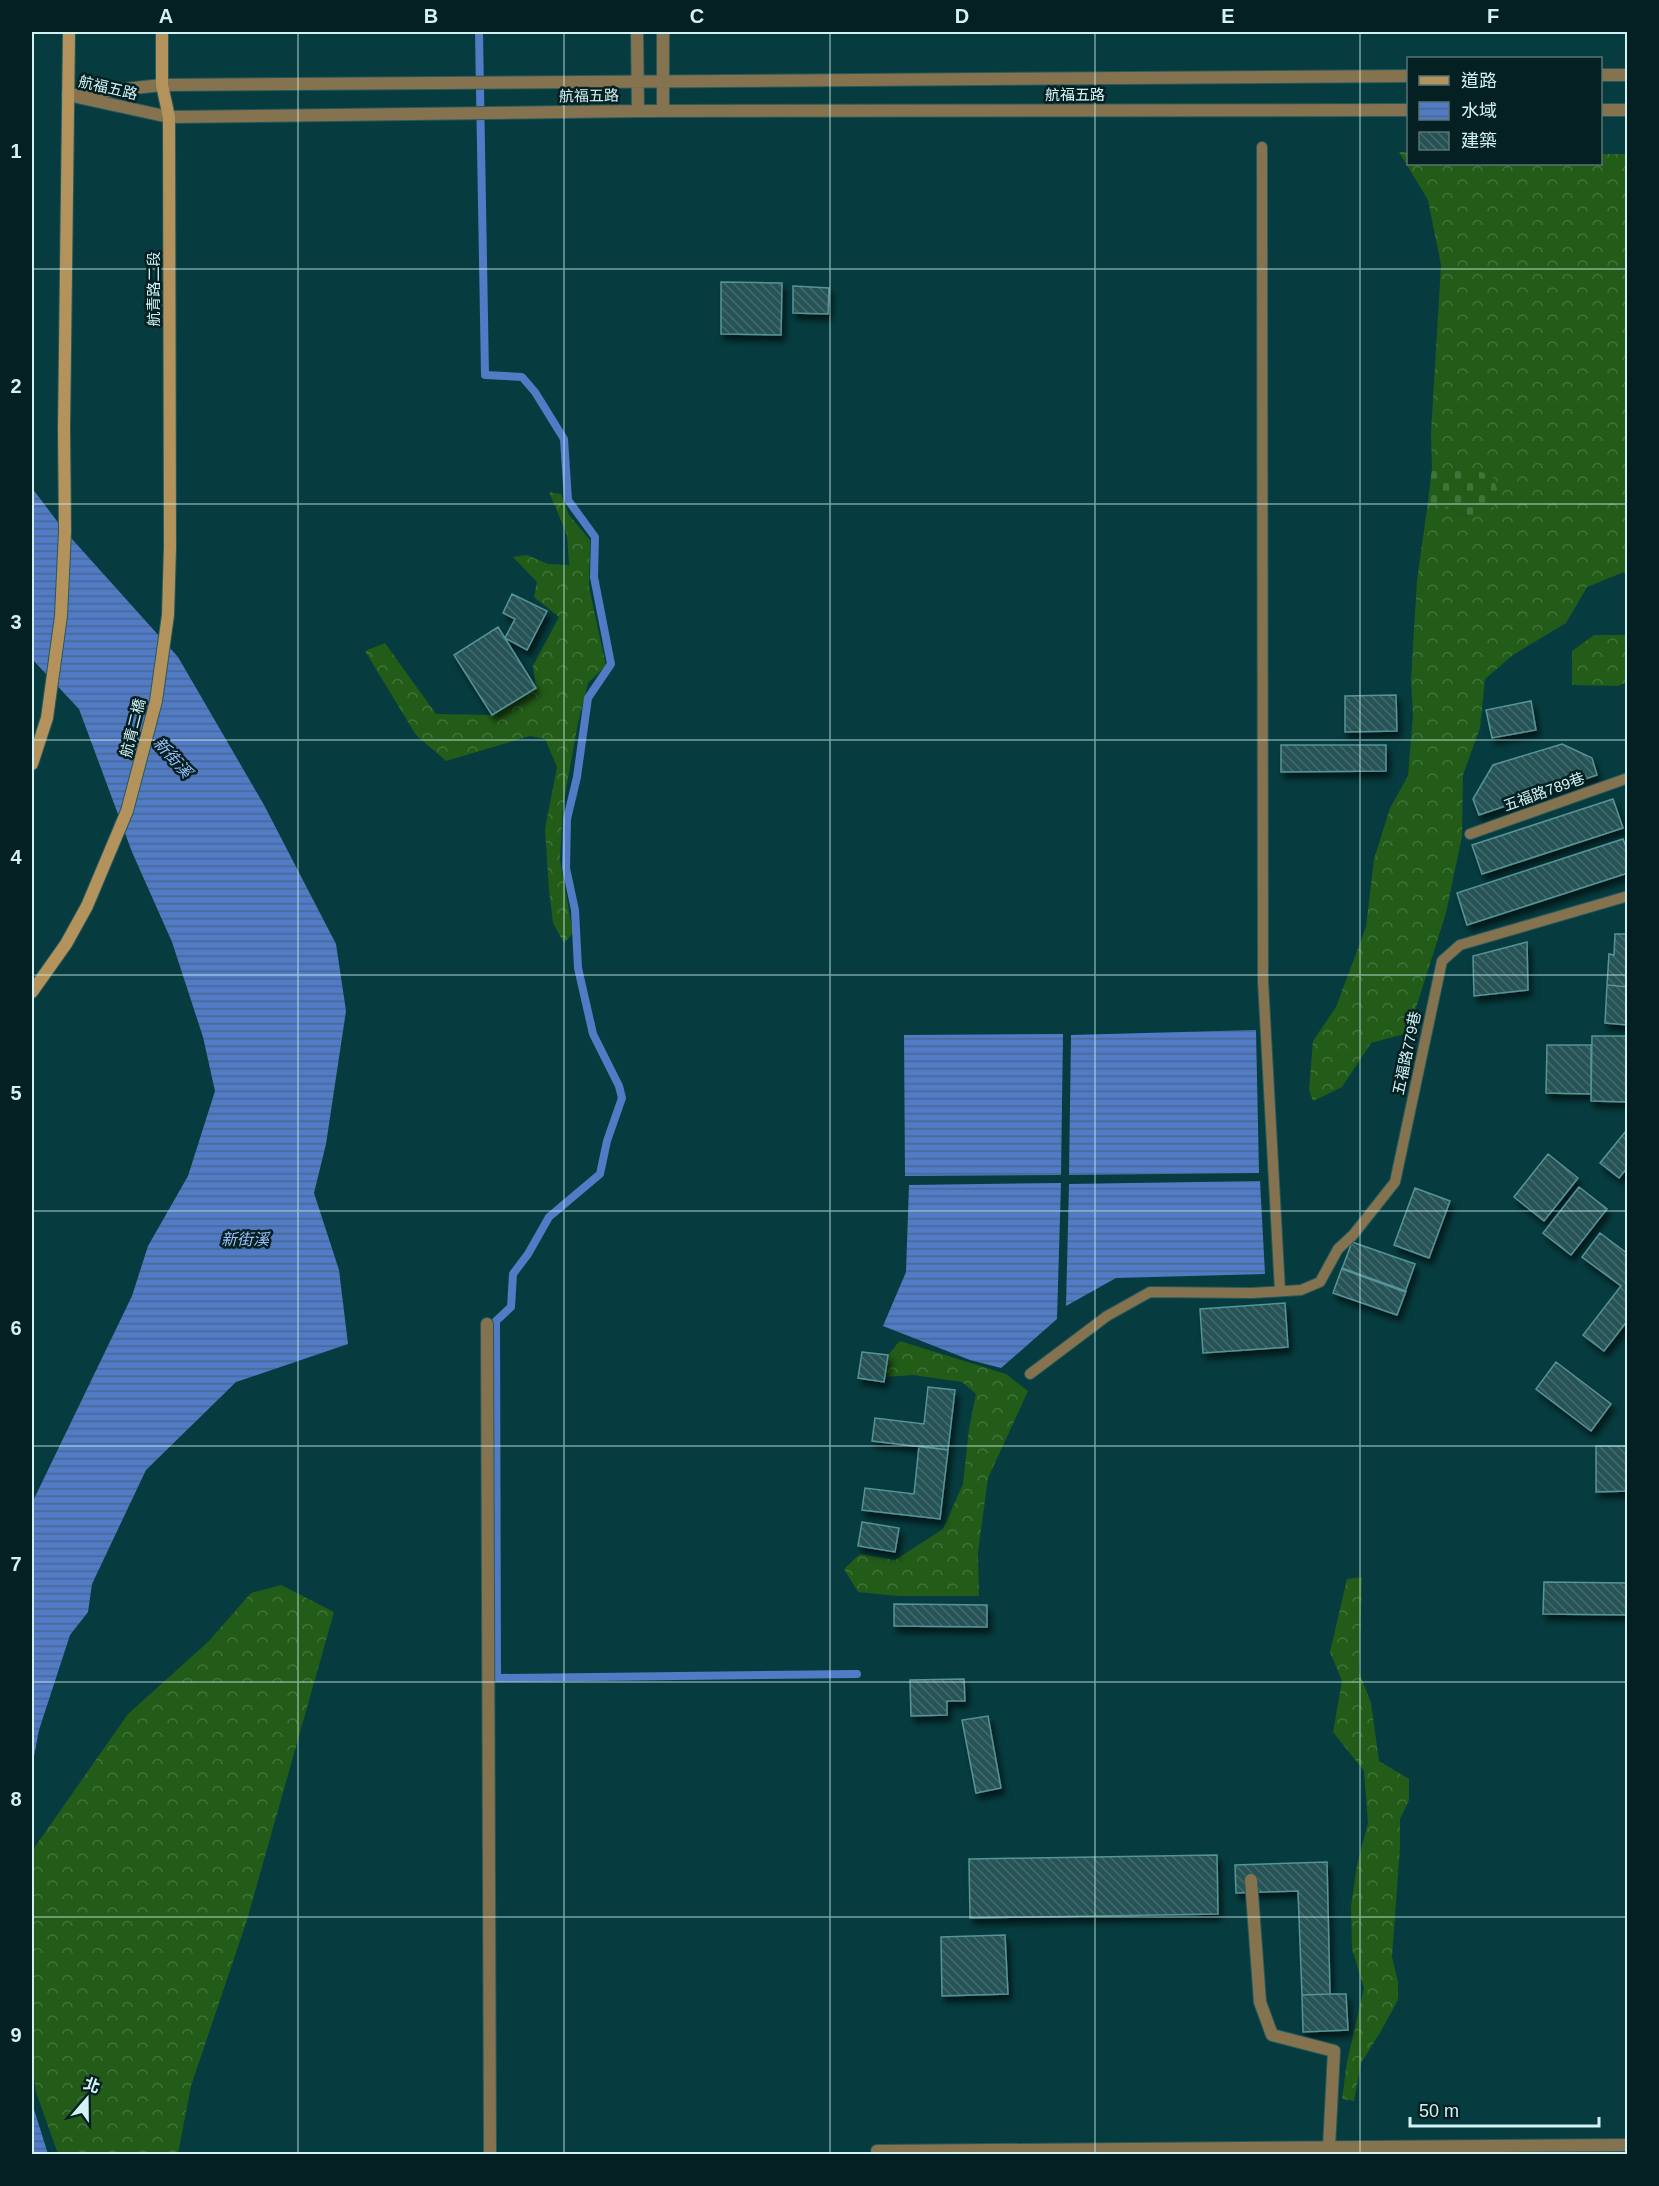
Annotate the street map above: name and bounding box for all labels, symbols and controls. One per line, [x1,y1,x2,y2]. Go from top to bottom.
text: A [159,5,173,27]
text: B [424,5,438,27]
text: C [690,5,704,27]
text: D [955,5,969,27]
text: E [1221,5,1235,27]
text: F [1487,5,1499,27]
legend [1407,57,1602,165]
text: 道路 [1461,71,1497,91]
street label: 航福五路 [77,72,139,103]
street label: 航福五路 [559,86,619,105]
street label: 航福五路 [1045,86,1105,103]
text: 水域 [1461,101,1497,121]
text: 建築 [1461,131,1497,151]
text: 1 [10,140,22,162]
street label: 航青路二段 [145,251,162,327]
text: 2 [10,375,22,397]
text: 3 [10,611,22,633]
street label: 航青二橋 [117,697,148,759]
water label: 新街溪 [150,734,196,782]
street label: 五福路789巷 [1501,769,1587,814]
text: 4 [10,846,22,868]
street label: 五福路779巷 [1389,1010,1424,1096]
text: 5 [10,1082,22,1104]
water label: 新街溪 [221,1231,271,1248]
text: 6 [10,1317,22,1339]
text: 7 [10,1553,22,1575]
text: 8 [10,1788,22,1810]
text: 9 [10,2024,22,2046]
north arrow [57,2069,117,2129]
text: 北 [82,2075,102,2096]
scale bar [1410,2090,1599,2128]
text: 50 m [1419,2101,1459,2121]

